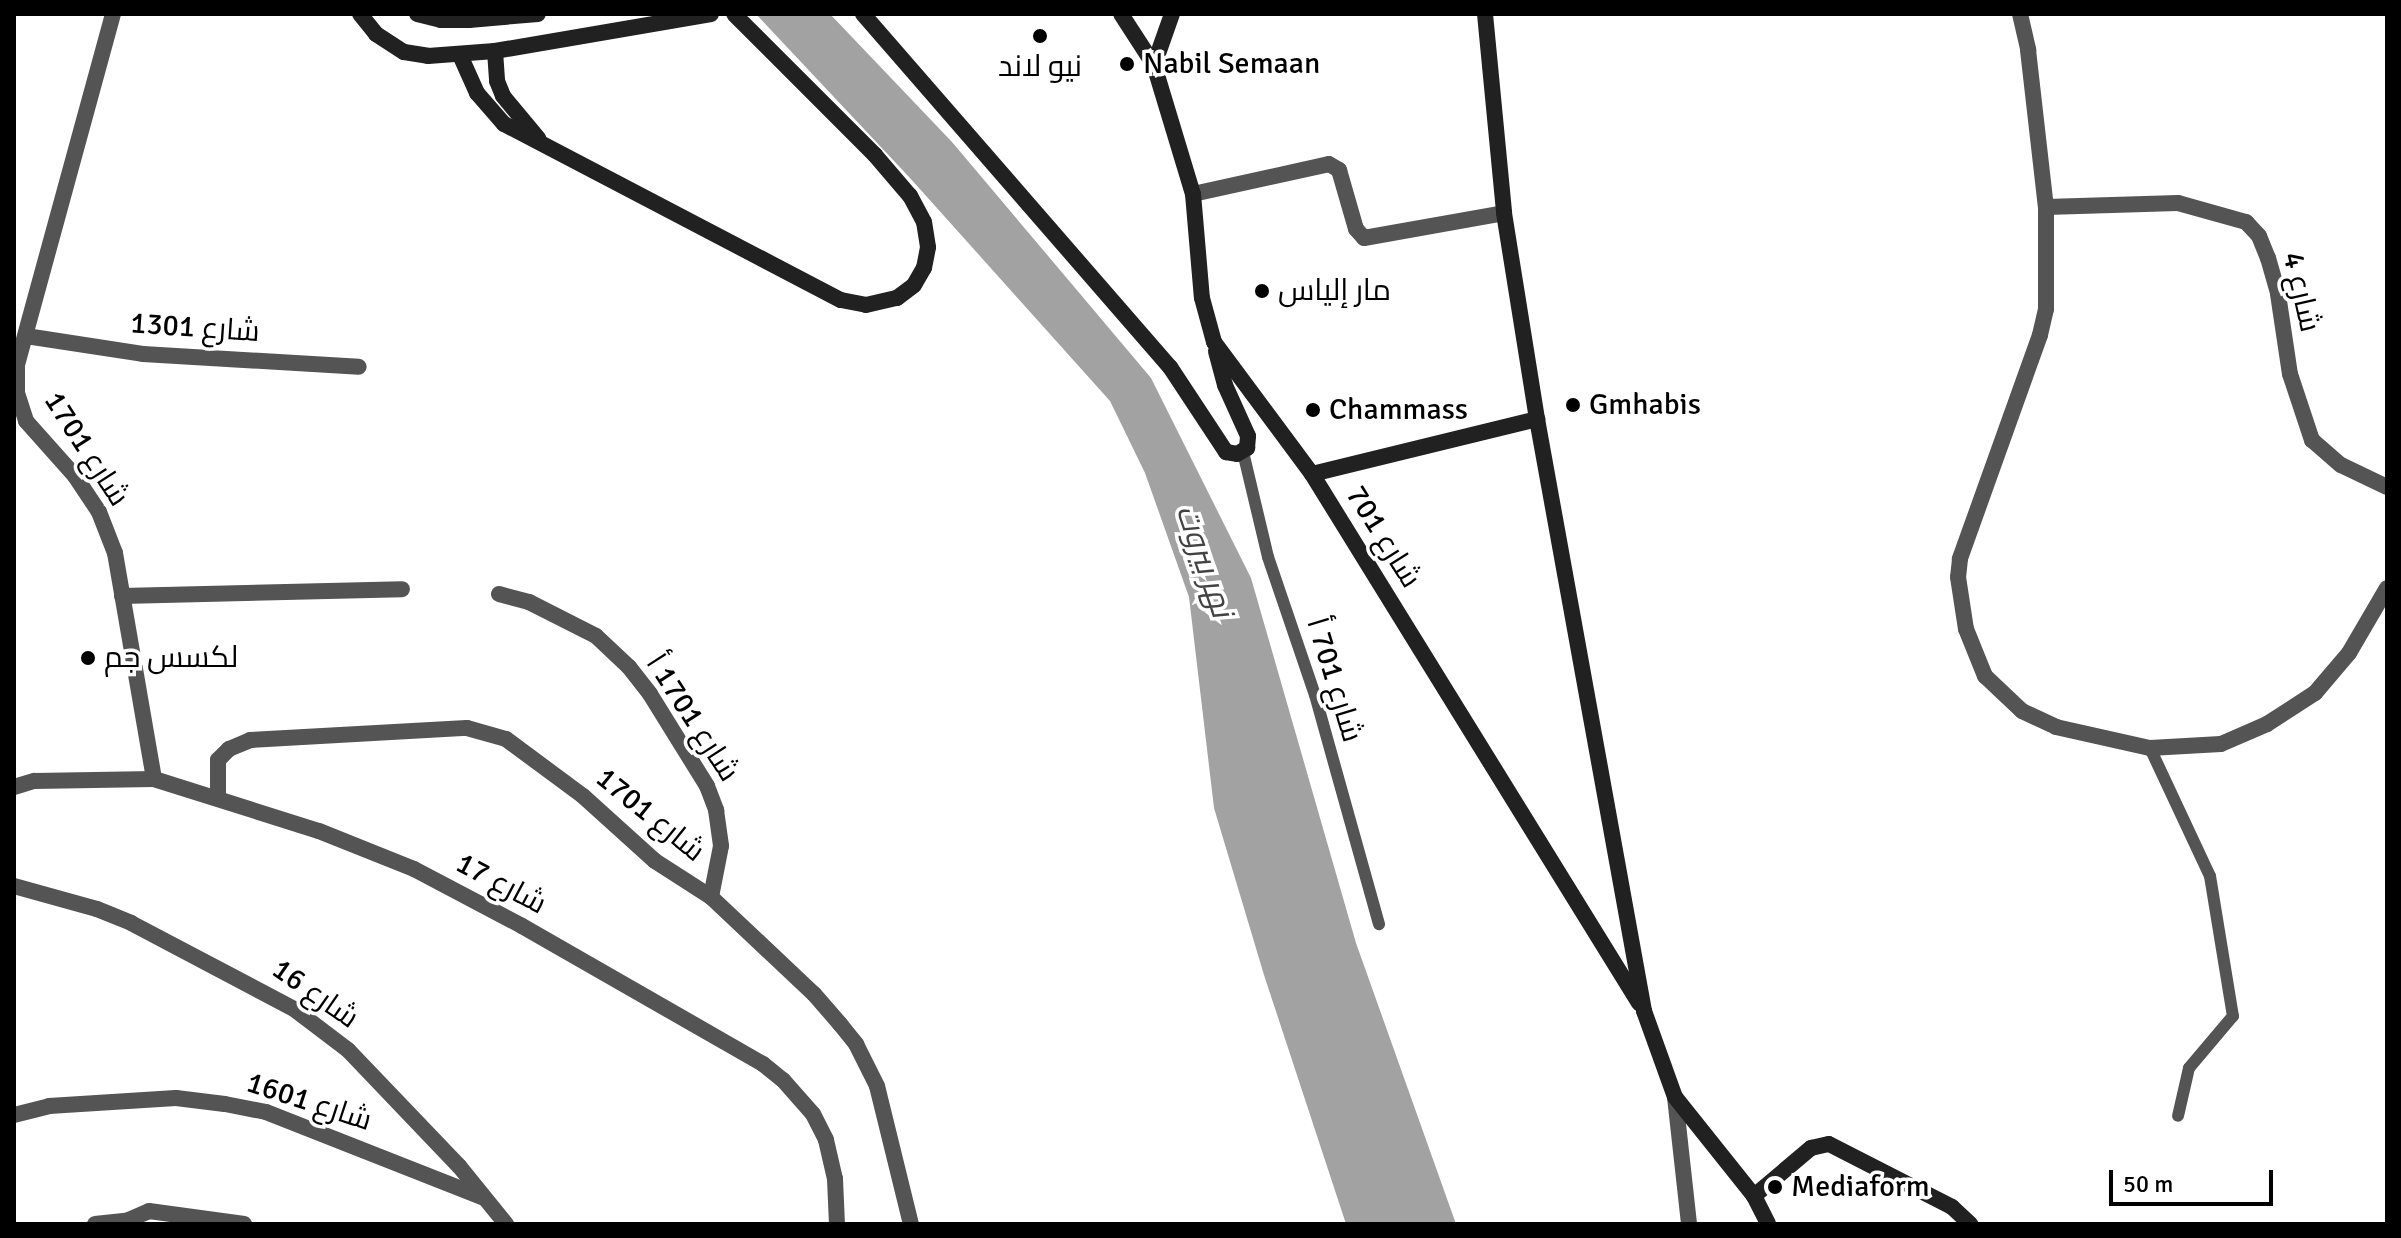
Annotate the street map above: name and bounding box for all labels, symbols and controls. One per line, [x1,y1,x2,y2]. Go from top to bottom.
marker: نيو لاند [1031,27,1049,45]
place label: Nabil Semaan [1143,46,1320,82]
place label: نيو لاند [998,49,1082,85]
marker: Nabil Semaan [1118,55,1136,73]
street label: شارع 4 [2274,249,2328,335]
place label: مار إلياس [1278,273,1391,309]
marker: مار إلياس [1253,282,1271,300]
street label: شارع 1301 [129,306,261,350]
street label: شارع 1701 [36,385,136,513]
place label: Gmhabis [1589,387,1701,423]
place label: Chammass [1329,392,1468,428]
marker: Gmhabis [1564,396,1582,414]
marker: Chammass [1304,401,1322,419]
street label: شارع 701 [1338,479,1428,595]
water label: نهر بيروت [1167,500,1241,622]
street label: شارع 701 أ [1298,614,1370,746]
place label: لكسس جم [104,640,238,676]
street label: شارع 1701 أ [638,648,746,788]
marker: لكسس جم [79,649,97,667]
street label: شارع 1701 [588,760,712,870]
street label: شارع 17 [450,845,552,923]
street label: شارع 16 [265,951,365,1037]
street label: شارع 1601 [242,1065,376,1139]
scale bar [2113,1154,2277,1204]
place label: Mediaform [1791,1169,1930,1205]
text: 50 m [2123,1169,2173,1199]
marker: Mediaform [1766,1178,1784,1196]

